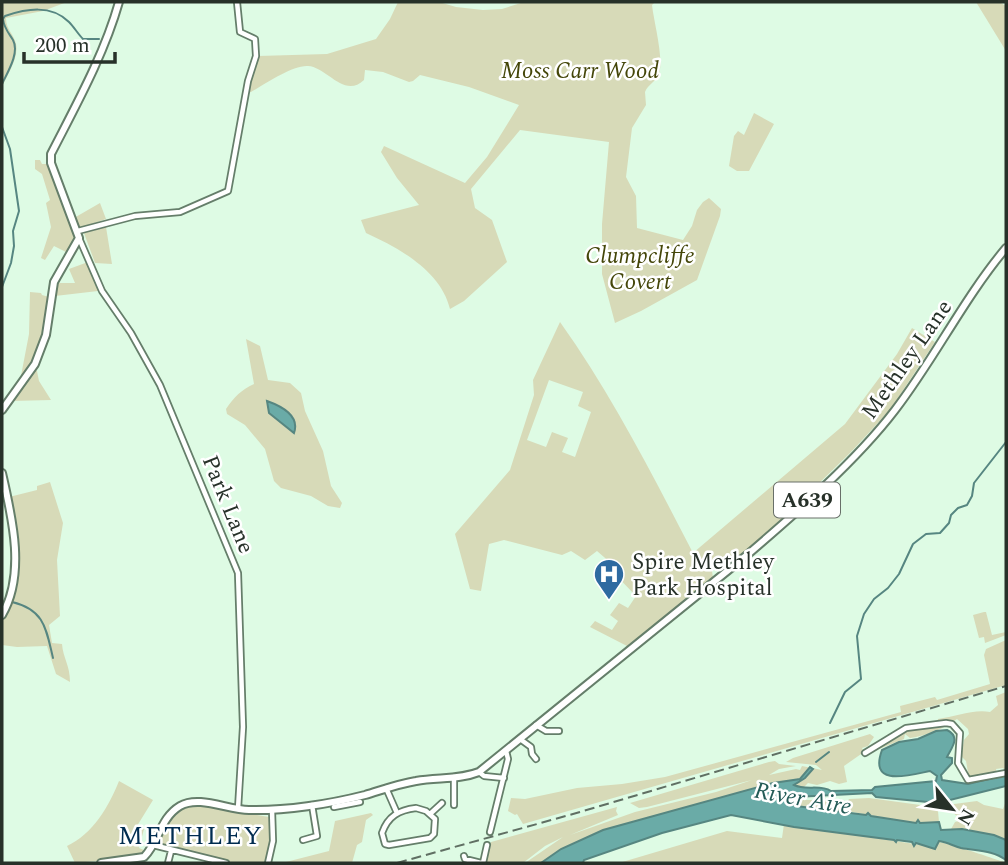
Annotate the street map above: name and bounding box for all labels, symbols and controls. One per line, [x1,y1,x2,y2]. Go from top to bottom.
scale bar [24,21,116,65]
text: 200 m [35,30,90,62]
park label: Moss Carr Wood [501,54,659,89]
park label: Clumpcliffe Covert [585,239,695,300]
street label: Methley Lane [853,293,962,427]
street label: Park Lane [192,450,263,559]
road number: A639 [774,482,840,518]
place label: Spire Methley Park Hospital [632,545,775,606]
hospital icon: Spire Methley Park Hospital [592,557,626,601]
water label: River Aire [751,773,854,825]
north arrow [917,774,987,844]
text: N [949,803,982,831]
district label: METHLEY [118,816,264,856]

